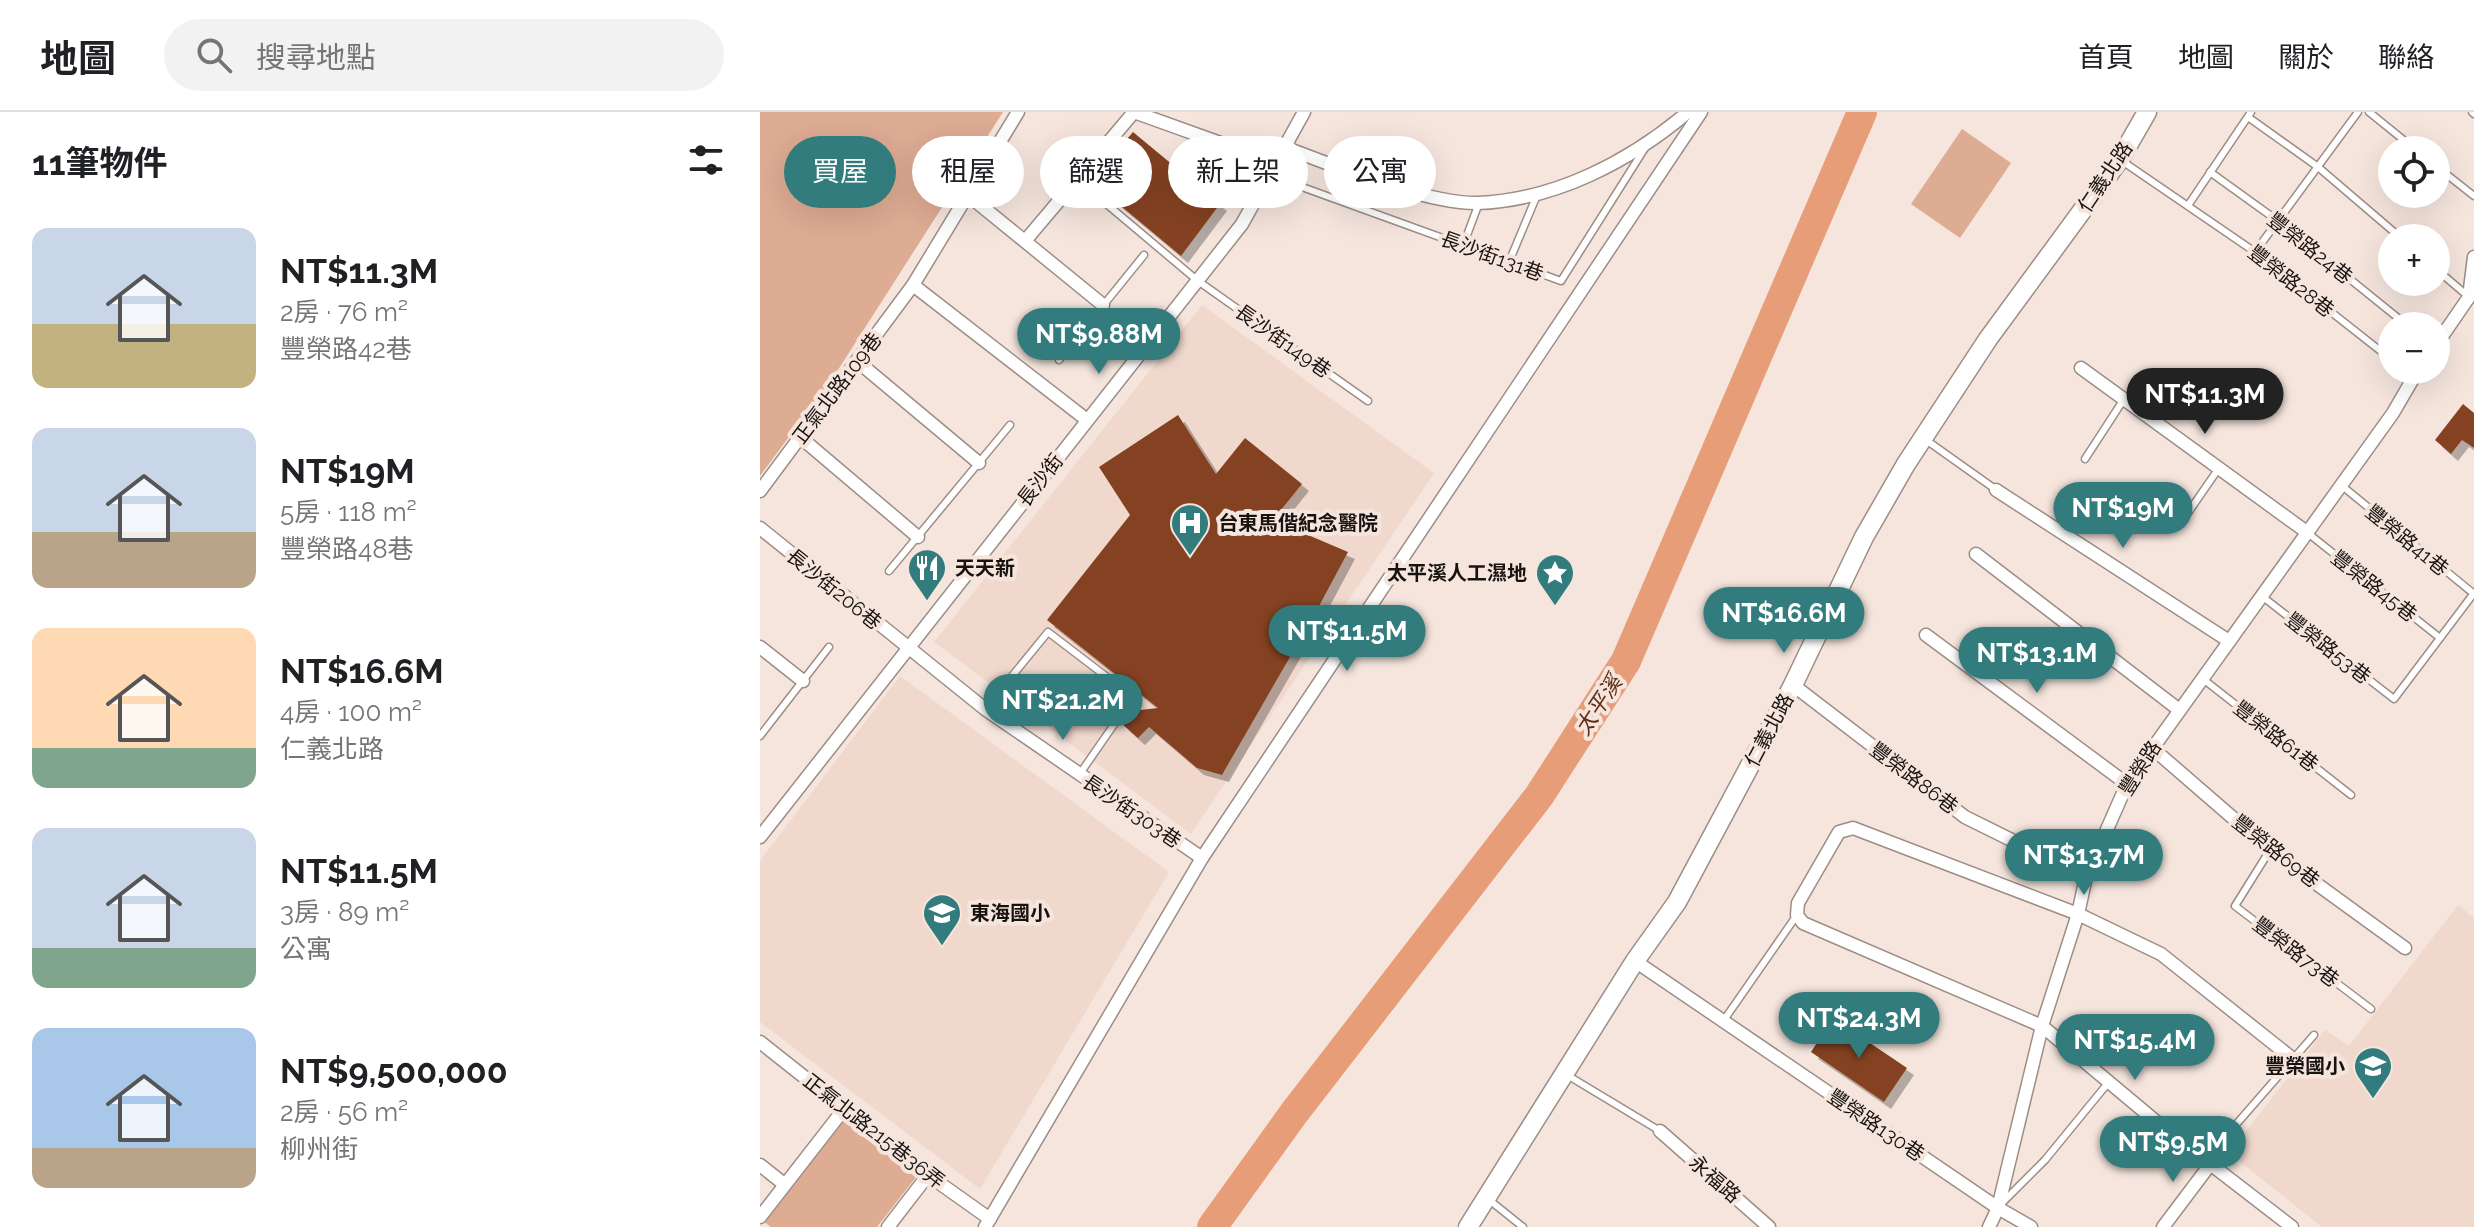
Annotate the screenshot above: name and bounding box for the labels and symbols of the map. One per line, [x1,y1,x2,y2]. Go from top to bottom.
street label: 仁義北路 [2073,137,2137,217]
street label: 豐榮路24巷 [2263,207,2357,289]
street label: 長沙街131巷 [1437,226,1547,286]
street label: 豐榮路28巷 [2243,240,2339,322]
street label: 長沙街149巷 [1231,299,1335,383]
pin: NT$9.88M [1016,308,1182,376]
street label: 正氣北路109巷 [788,328,886,448]
pin: NT$11.3M [2122,368,2288,436]
street label: 長沙街 [1012,449,1068,511]
pin: NT$19M [2058,482,2188,550]
street label: 豐榮路41巷 [2361,499,2453,581]
hospital icon: 台東馬偕紀念醫院 [1169,502,1211,557]
place label: 台東馬偕紀念醫院 [1218,511,1378,535]
street label: 長沙街206巷 [782,544,886,634]
street label: 豐榮路45巷 [2326,545,2422,627]
restaurant icon: 天天新 [906,547,948,602]
place icon: 太平溪人工濕地 [1534,552,1576,607]
place label: 天天新 [955,556,1015,580]
place label: 太平溪人工濕地 [1387,561,1527,585]
pin: NT$16.6M [1701,587,1867,655]
pin: NT$11.5M [1264,605,1430,673]
street label: 豐榮路53巷 [2281,607,2375,689]
pin: NT$13.1M [1954,627,2120,695]
water label: 太平溪 [1569,668,1629,740]
pin: NT$21.2M [980,674,1146,742]
street label: 仁義北路 [1740,689,1798,771]
street label: 豐榮路61巷 [2229,696,2323,776]
street label: 豐榮路 [2114,736,2166,800]
street label: 豐榮路86巷 [1865,737,1963,819]
street label: 長沙街303巷 [1078,769,1186,853]
street label: 豐榮路69巷 [2228,810,2324,892]
pin: NT$13.7M [2001,829,2167,897]
school or university icon: 東海國小 [921,892,963,947]
place label: 東海國小 [970,901,1050,925]
street label: 豐榮路73巷 [2248,912,2344,992]
pin: NT$24.3M [1776,992,1942,1060]
pin: NT$15.4M [2052,1014,2218,1082]
school or university icon: 豐榮國小 [2352,1045,2394,1100]
place label: 豐榮國小 [2265,1054,2345,1078]
street label: 正氣北路215巷36弄 [799,1068,949,1194]
street label: 豐榮路130巷 [1823,1084,1929,1166]
pin: NT$9.5M [2099,1116,2247,1184]
street label: 永福路 [1684,1150,1746,1208]

